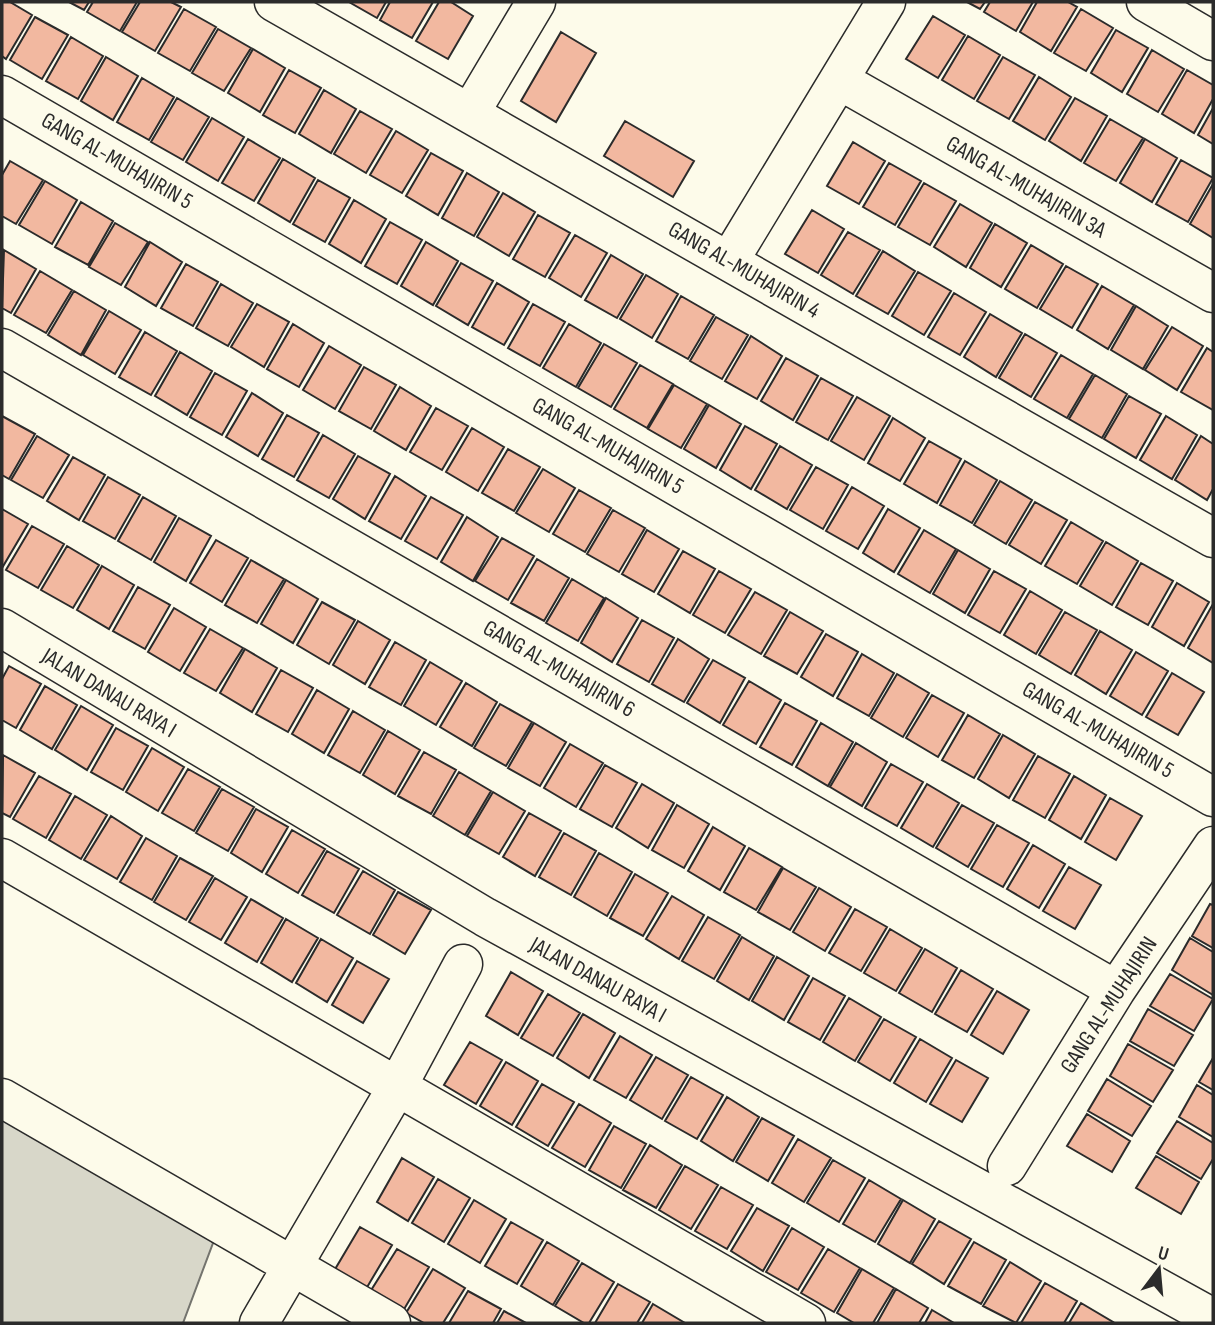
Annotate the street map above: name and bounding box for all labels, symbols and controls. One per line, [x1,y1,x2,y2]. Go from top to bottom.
street label: GANG AL-MUHAJIRIN 5 [36,106,198,216]
street label: GANG AL-MUHAJIRIN 3A [941,130,1111,244]
street label: GANG AL-MUHAJIRIN 4 [663,215,825,325]
street label: GANG AL-MUHAJIRIN 5 [527,391,689,501]
street label: GANG AL-MUHAJIRIN 6 [478,614,640,724]
street label: JALAN DANAU RAYA I [36,641,181,744]
street label: GANG AL-MUHAJIRIN 5 [1017,675,1179,785]
street label: JALAN DANAU RAYA I [524,930,671,1029]
street label: GANG AL-MUHAJIRIN [1054,931,1164,1079]
north arrow [1124,1234,1194,1304]
text: U [1155,1242,1171,1267]

